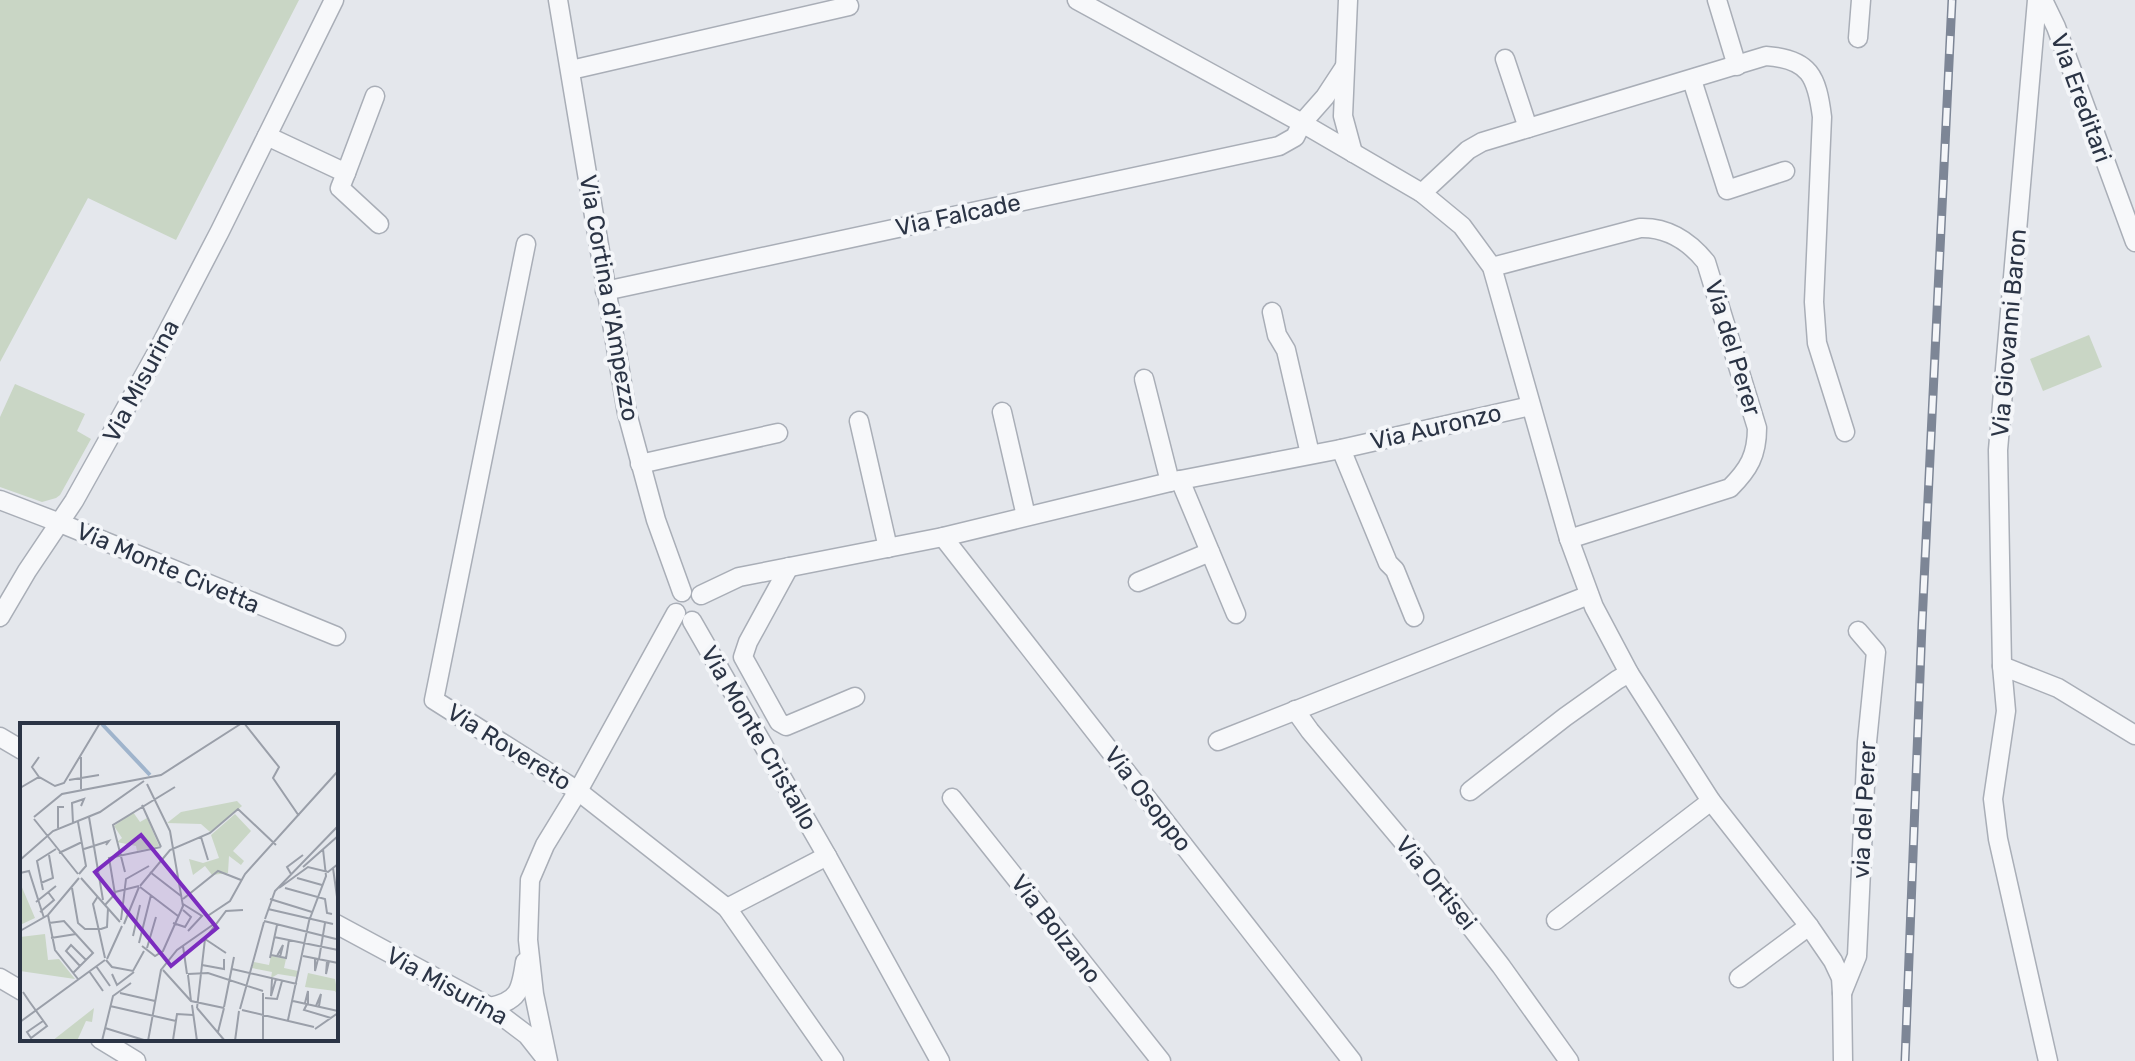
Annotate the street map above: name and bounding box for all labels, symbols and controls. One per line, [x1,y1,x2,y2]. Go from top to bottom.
street label: Via Ereditari [2045,30,2117,166]
street label: Via Cortina d'Ampezzo [574,173,644,423]
street label: Via Falcade [893,188,1023,242]
street label: Via Giovanni Baron [1986,227,2032,439]
street label: Via del Perer [1699,277,1767,419]
street label: Via Misurina [97,315,185,447]
street label: Via Auronzo [1368,398,1504,456]
street label: Via Monte Civetta [72,517,264,619]
street label: Via Monte Cristallo [695,641,823,835]
street label: Via Rovereto [442,698,576,796]
inset map [20,723,338,1041]
street label: via del Perer [1846,740,1882,880]
street label: Via Osoppo [1098,741,1198,857]
street label: Via Ortisei [1390,830,1482,936]
street label: Via Bolzano [1005,869,1107,989]
street label: Via Misurina [381,941,513,1031]

